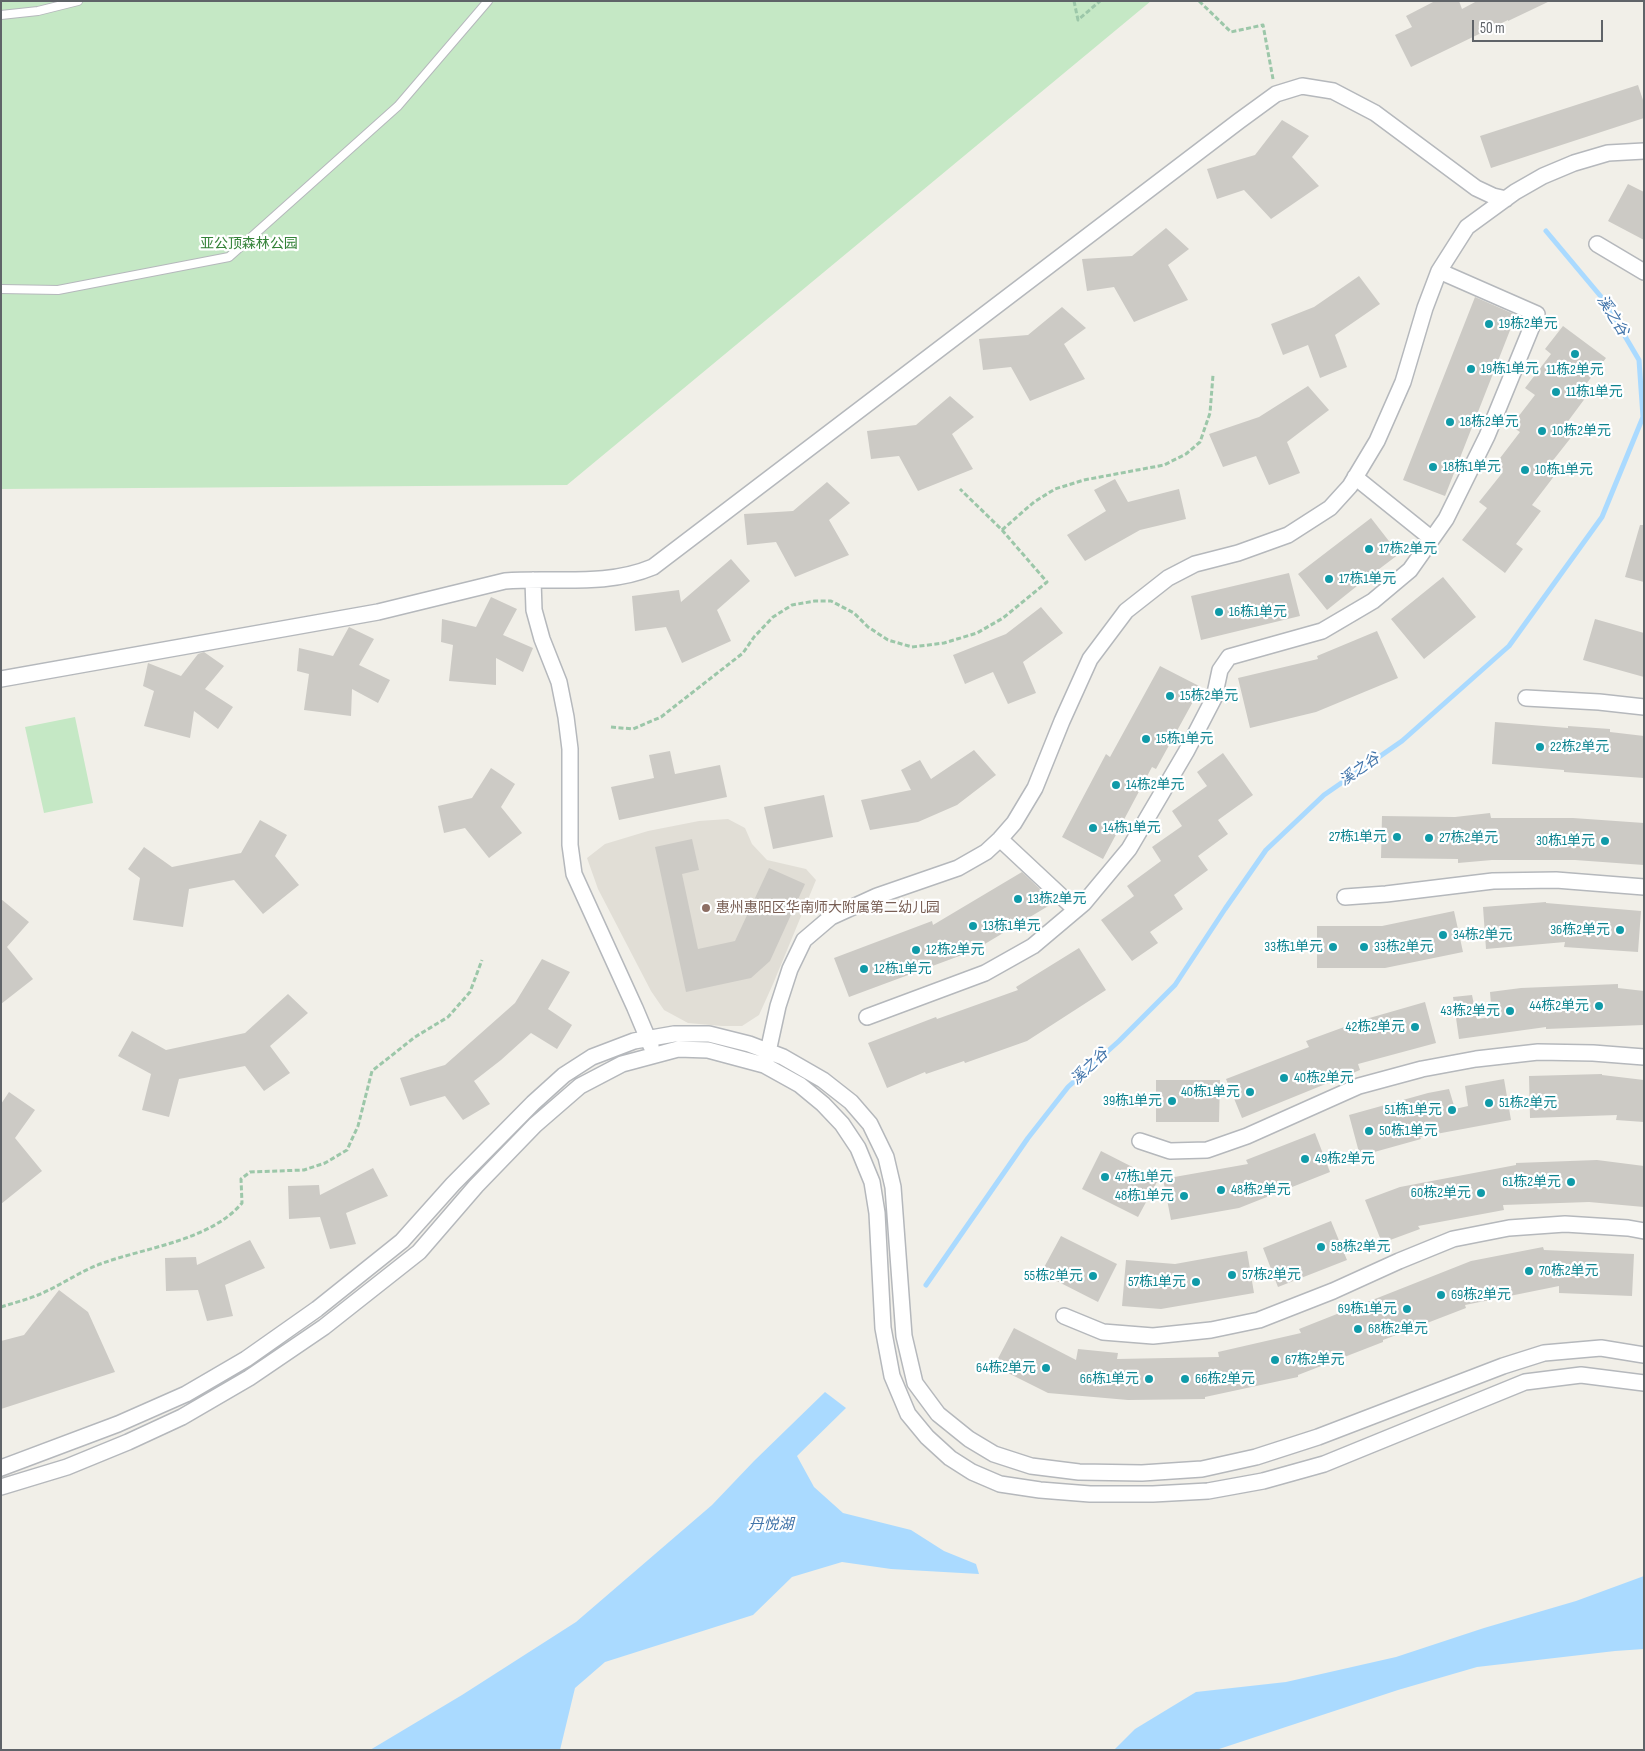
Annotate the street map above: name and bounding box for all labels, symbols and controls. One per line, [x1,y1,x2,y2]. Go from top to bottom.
scale bar [1475,10,1606,42]
text: 50 m [1480,19,1505,38]
park label: 亚公顶森林公园 [200,236,298,252]
water label: 溪之谷 [1592,292,1632,340]
place label: 19栋2单元 [1499,316,1558,332]
marker: 19栋2单元 [1483,318,1495,330]
marker: 11栋2单元 [1569,348,1581,360]
place label: 19栋1单元 [1481,361,1539,377]
place label: 11栋2单元 [1546,362,1604,378]
marker: 19栋1单元 [1465,363,1477,375]
place label: 11栋1单元 [1566,384,1623,400]
marker: 11栋1单元 [1550,386,1562,398]
place label: 18栋2单元 [1460,414,1519,430]
marker: 18栋2单元 [1444,416,1456,428]
place label: 10栋2单元 [1552,423,1611,439]
marker: 10栋2单元 [1536,425,1548,437]
place label: 18栋1单元 [1443,459,1501,475]
marker: 18栋1单元 [1427,461,1439,473]
place label: 10栋1单元 [1535,462,1593,478]
marker: 10栋1单元 [1519,464,1531,476]
place label: 17栋2单元 [1379,541,1437,557]
marker: 17栋2单元 [1363,543,1375,555]
place label: 17栋1单元 [1339,571,1396,587]
marker: 17栋1单元 [1323,573,1335,585]
place label: 16栋1单元 [1229,604,1287,620]
marker: 16栋1单元 [1213,606,1225,618]
place label: 15栋2单元 [1180,688,1238,704]
marker: 15栋2单元 [1164,690,1176,702]
place label: 15栋1单元 [1156,731,1213,747]
marker: 15栋1单元 [1140,733,1152,745]
place label: 22栋2单元 [1550,739,1609,755]
marker: 22栋2单元 [1534,741,1546,753]
water label: 溪之谷 [1336,750,1384,790]
place label: 14栋2单元 [1126,777,1185,793]
marker: 14栋2单元 [1110,779,1122,791]
place label: 14栋1单元 [1103,820,1161,836]
marker: 14栋1单元 [1087,822,1099,834]
place label: 27栋1单元 [1329,829,1387,845]
place label: 27栋2单元 [1439,830,1498,846]
marker: 27栋1单元 [1391,831,1403,843]
marker: 27栋2单元 [1423,832,1435,844]
place label: 30栋1单元 [1536,833,1595,849]
marker: 30栋1单元 [1599,835,1611,847]
place label: 13栋2单元 [1028,891,1087,907]
marker: 13栋2单元 [1012,893,1024,905]
place label: 惠州惠阳区华南师大附属第二幼儿园 [716,900,940,916]
marker: 惠州惠阳区华南师大附属第二幼儿园 [700,902,712,914]
place label: 13栋1单元 [983,918,1041,934]
marker: 13栋1单元 [967,920,979,932]
place label: 36栋2单元 [1550,922,1610,938]
marker: 36栋2单元 [1614,924,1626,936]
place label: 34栋2单元 [1453,927,1513,943]
marker: 34栋2单元 [1437,929,1449,941]
place label: 33栋1单元 [1264,939,1323,955]
place label: 33栋2单元 [1374,939,1434,955]
marker: 33栋1单元 [1327,941,1339,953]
marker: 33栋2单元 [1358,941,1370,953]
place label: 12栋2单元 [926,942,985,958]
marker: 12栋2单元 [910,944,922,956]
place label: 12栋1单元 [874,961,932,977]
marker: 12栋1单元 [858,963,870,975]
place label: 44栋2单元 [1529,998,1589,1014]
marker: 44栋2单元 [1593,1000,1605,1012]
place label: 43栋2单元 [1440,1003,1500,1019]
marker: 43栋2单元 [1504,1005,1516,1017]
place label: 42栋2单元 [1346,1019,1405,1035]
marker: 42栋2单元 [1409,1021,1421,1033]
water label: 溪之谷 [1068,1045,1112,1089]
place label: 40栋2单元 [1294,1070,1354,1086]
marker: 40栋2单元 [1278,1072,1290,1084]
place label: 40栋1单元 [1181,1084,1240,1100]
marker: 40栋1单元 [1244,1086,1256,1098]
place label: 39栋1单元 [1103,1093,1162,1109]
marker: 39栋1单元 [1166,1095,1178,1107]
place label: 51栋2单元 [1499,1095,1557,1111]
marker: 51栋2单元 [1483,1097,1495,1109]
place label: 51栋1单元 [1385,1102,1442,1118]
marker: 51栋1单元 [1446,1104,1458,1116]
place label: 50栋1单元 [1379,1123,1438,1139]
marker: 50栋1单元 [1363,1125,1375,1137]
place label: 49栋2单元 [1315,1151,1375,1167]
marker: 49栋2单元 [1299,1153,1311,1165]
place label: 47栋1单元 [1115,1169,1173,1185]
marker: 47栋1单元 [1099,1171,1111,1183]
place label: 61栋2单元 [1502,1174,1561,1190]
marker: 61栋2单元 [1565,1176,1577,1188]
place label: 48栋2单元 [1231,1182,1291,1198]
marker: 48栋2单元 [1215,1184,1227,1196]
place label: 60栋2单元 [1411,1185,1471,1201]
marker: 60栋2单元 [1475,1187,1487,1199]
place label: 48栋1单元 [1115,1188,1174,1204]
marker: 48栋1单元 [1178,1190,1190,1202]
place label: 58栋2单元 [1331,1239,1391,1255]
marker: 58栋2单元 [1315,1241,1327,1253]
place label: 70栋2单元 [1539,1263,1599,1279]
marker: 70栋2单元 [1523,1265,1535,1277]
place label: 57栋2单元 [1242,1267,1301,1283]
place label: 55栋2单元 [1024,1268,1083,1284]
marker: 57栋2单元 [1226,1269,1238,1281]
marker: 55栋2单元 [1087,1270,1099,1282]
place label: 57栋1单元 [1128,1274,1186,1290]
marker: 57栋1单元 [1190,1276,1202,1288]
place label: 69栋2单元 [1451,1287,1511,1303]
marker: 69栋2单元 [1435,1289,1447,1301]
place label: 69栋1单元 [1338,1301,1397,1317]
marker: 69栋1单元 [1401,1303,1413,1315]
place label: 68栋2单元 [1368,1321,1428,1337]
marker: 68栋2单元 [1352,1323,1364,1335]
place label: 67栋2单元 [1285,1352,1344,1368]
marker: 67栋2单元 [1269,1354,1281,1366]
place label: 64栋2单元 [976,1360,1036,1376]
marker: 64栋2单元 [1040,1362,1052,1374]
place label: 66栋1单元 [1080,1371,1139,1387]
place label: 66栋2单元 [1195,1371,1255,1387]
marker: 66栋1单元 [1143,1373,1155,1385]
marker: 66栋2单元 [1179,1373,1191,1385]
water label: 丹悦湖 [749,1516,793,1534]

